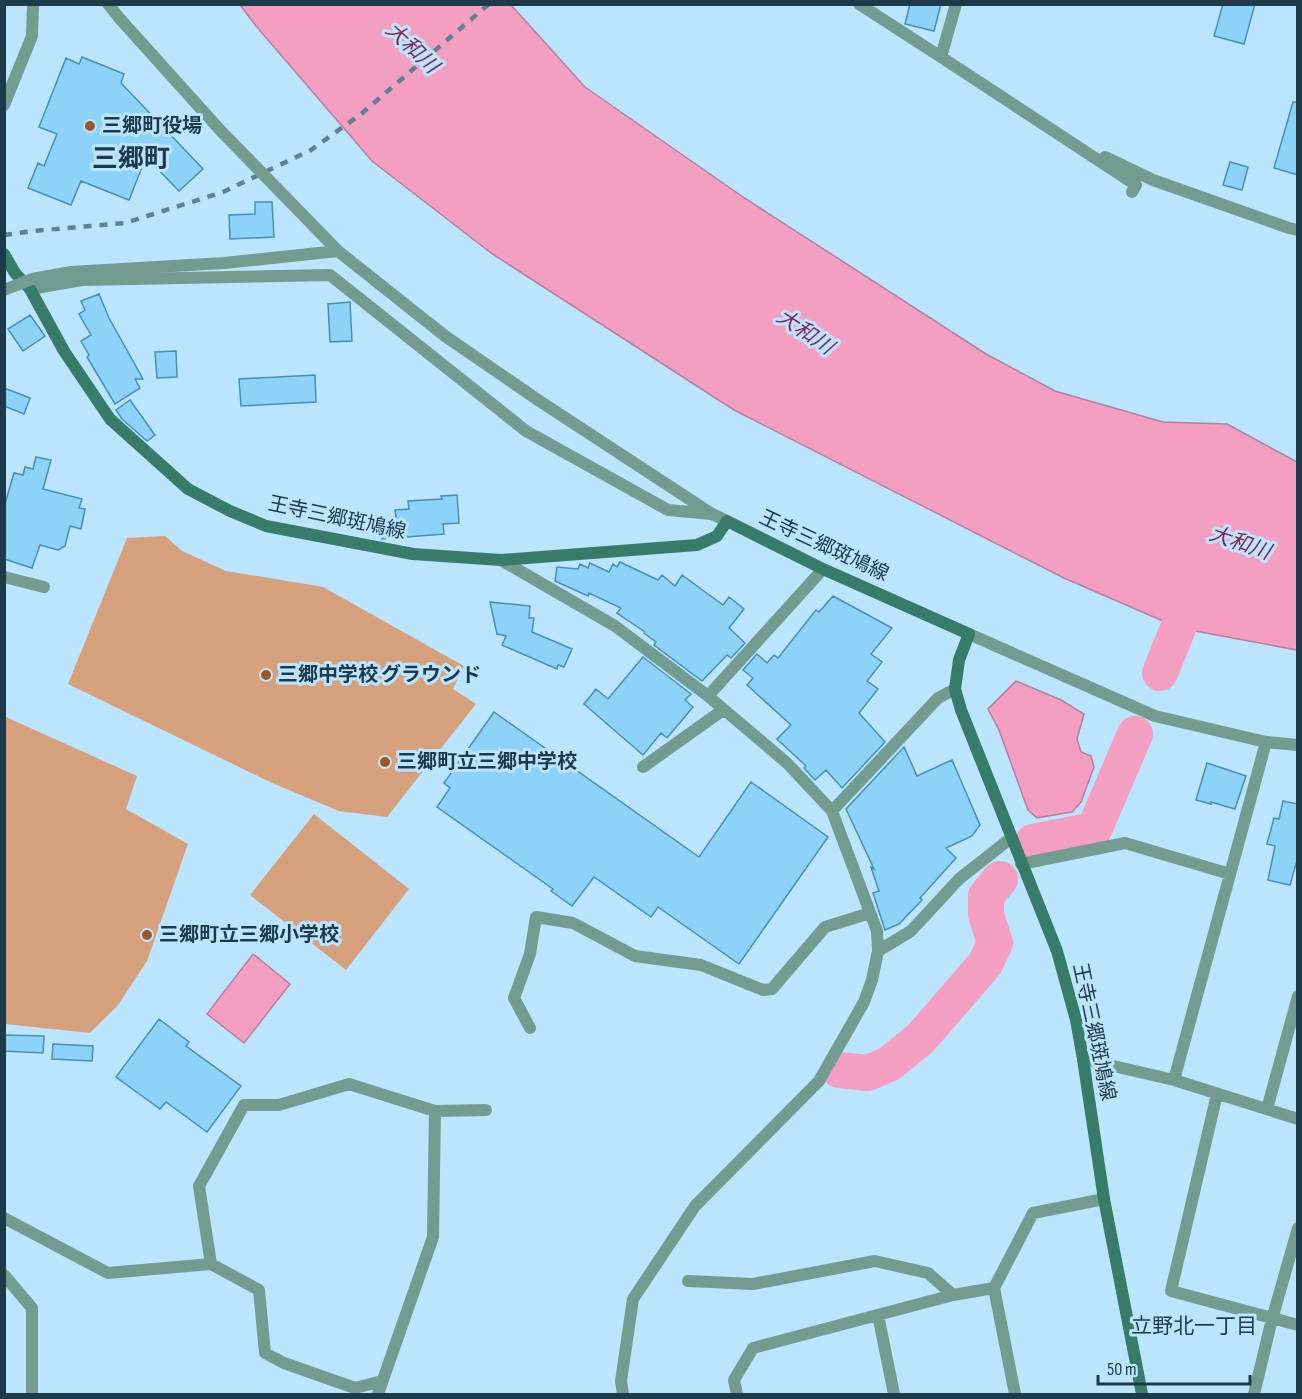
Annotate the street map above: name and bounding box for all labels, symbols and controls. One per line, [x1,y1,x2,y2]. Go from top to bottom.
water label: 大和川 [380,17,445,80]
place label: 三郷町役場 [102,114,202,138]
marker: 三郷町役場 [83,119,97,133]
district label: 三郷町 [92,144,170,175]
water label: 大和川 [772,304,840,361]
street label: 王寺三郷斑鳩線 [266,492,408,544]
street label: 王寺三郷斑鳩線 [755,506,893,586]
water label: 大和川 [1206,521,1276,566]
place label: 三郷中学校 グラウンド [278,663,481,687]
marker: 三郷中学校 グラウンド [259,668,273,682]
place label: 三郷町立三郷中学校 [397,750,577,774]
marker: 三郷町立三郷中学校 [378,755,392,769]
place label: 三郷町立三郷小学校 [159,923,339,947]
marker: 三郷町立三郷小学校 [140,928,154,942]
street label: 王寺三郷斑鳩線 [1068,961,1120,1103]
district label: 立野北一丁目 [1131,1314,1257,1339]
scale bar [1098,1348,1250,1386]
text: 50 m [1107,1359,1137,1380]

